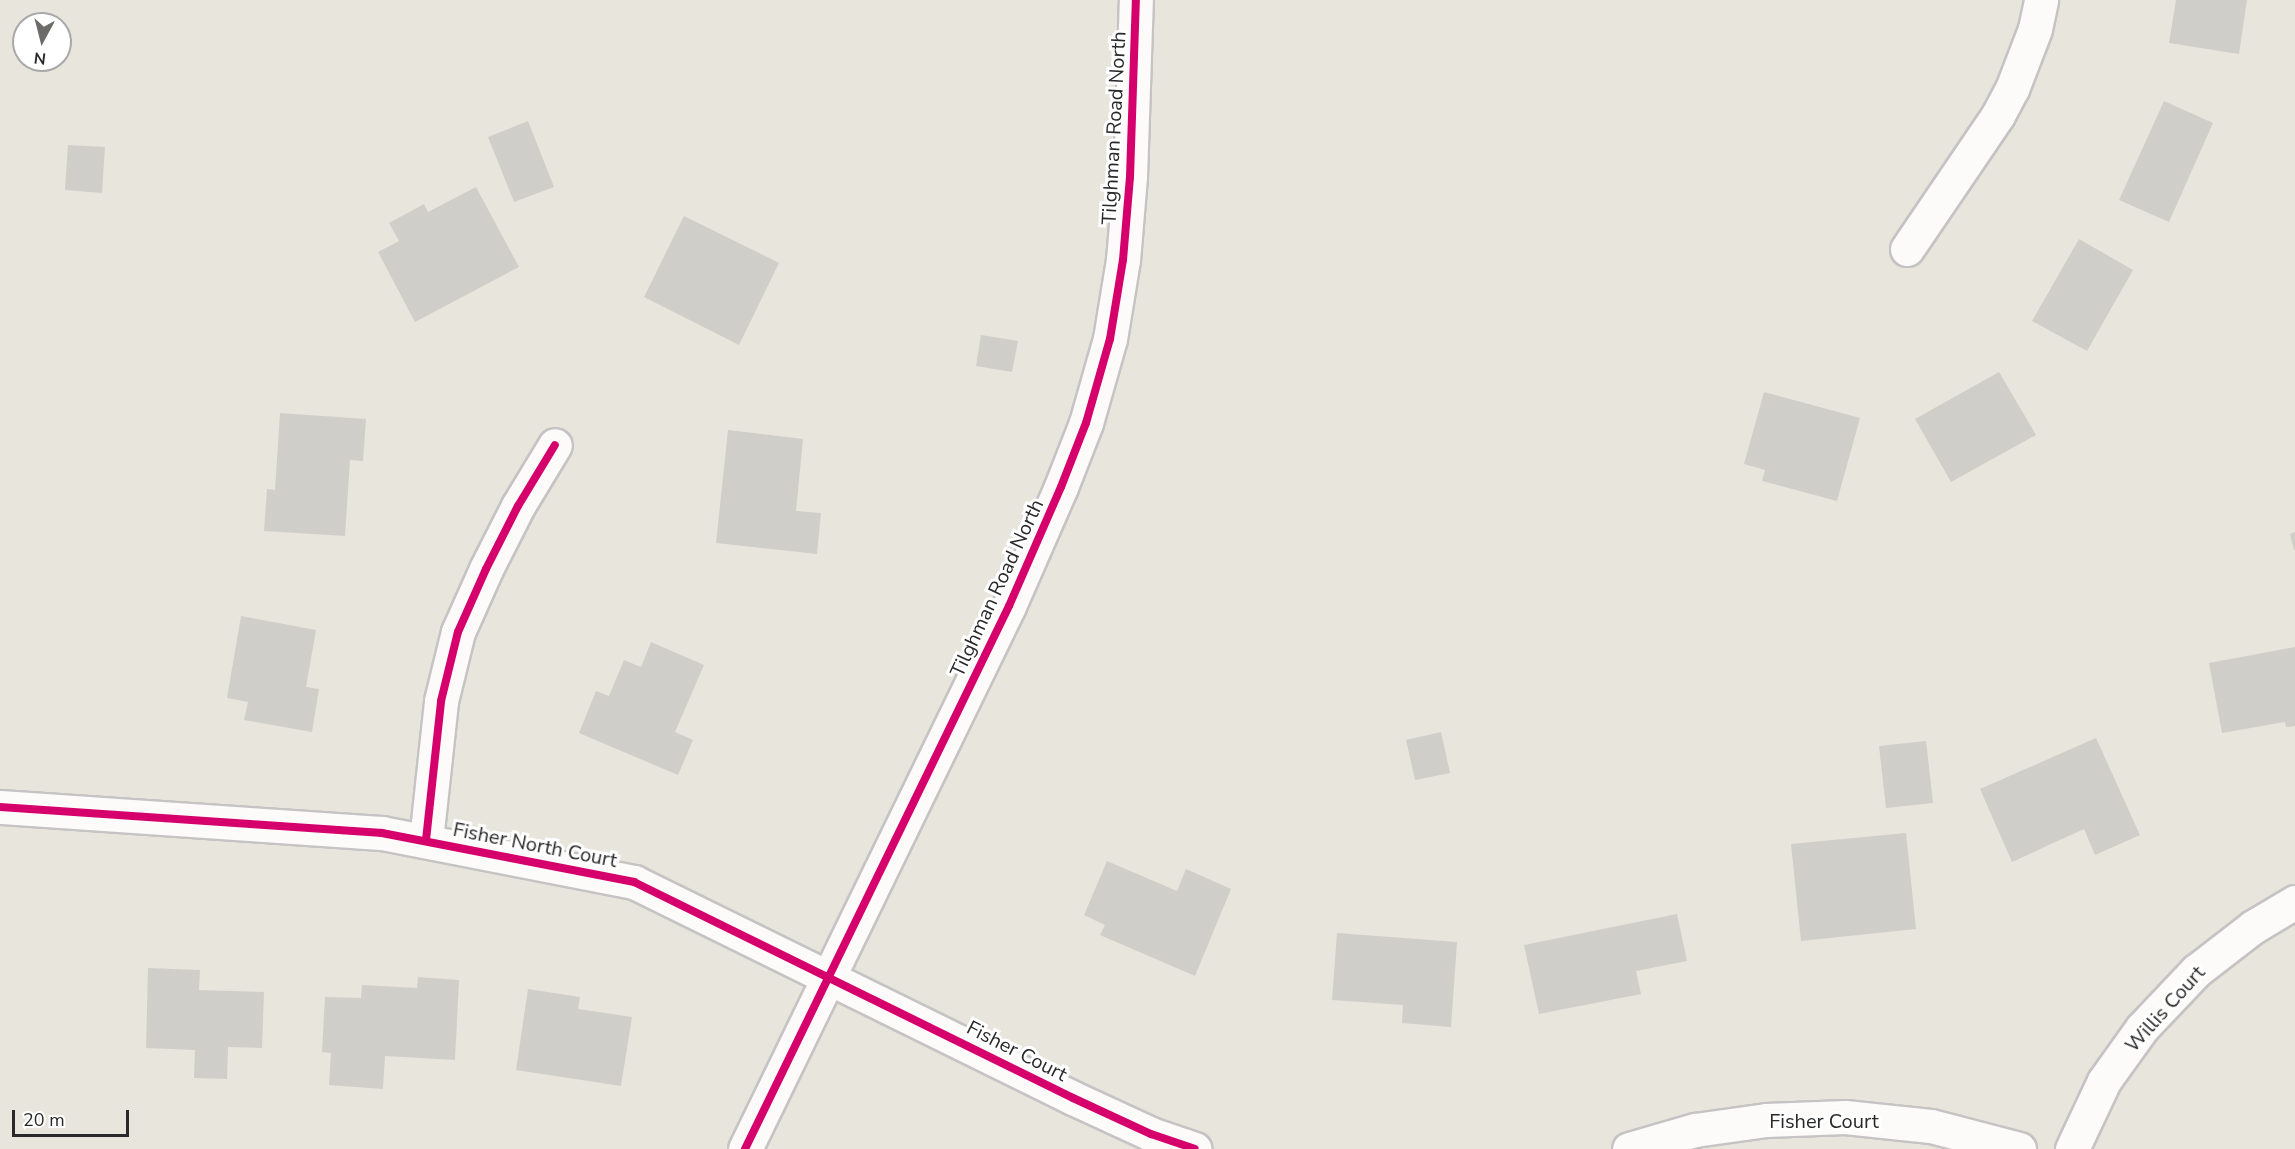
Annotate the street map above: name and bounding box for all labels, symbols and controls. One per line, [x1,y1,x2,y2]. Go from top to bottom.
north arrow [12,12,72,72]
street label: Tilghman Road North [1097,31,1131,225]
text: N [33,46,47,70]
street label: Tilghman Road North [945,495,1049,681]
street label: Fisher North Court [451,817,619,873]
street label: Willis Court [2120,961,2210,1057]
street label: Fisher Court [963,1015,1071,1087]
scale bar [15,1098,132,1136]
text: 20 m [23,1108,65,1132]
street label: Fisher Court [1769,1109,1879,1133]

